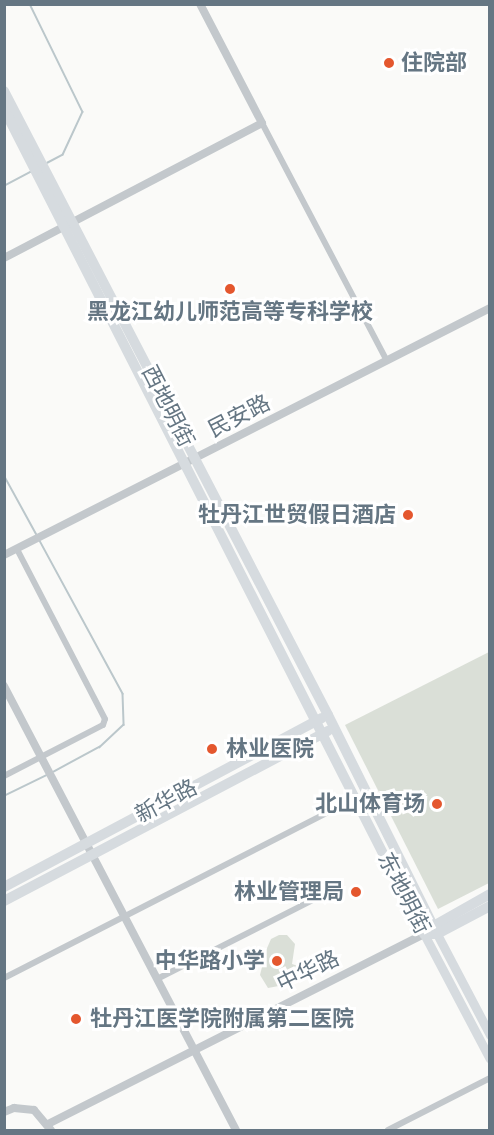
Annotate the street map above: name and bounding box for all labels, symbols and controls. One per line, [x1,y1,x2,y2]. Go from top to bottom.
place label: 住院部 [401,50,467,76]
marker: 住院部 [382,56,396,70]
marker: 黑龙江幼儿师范高等专科学校 [223,282,237,296]
place label: 黑龙江幼儿师范高等专科学校 [87,299,373,325]
street label: 西地明街 [136,361,200,451]
street label: 民安路 [204,389,274,443]
place label: 牡丹江世贸假日酒店 [198,502,396,528]
marker: 牡丹江世贸假日酒店 [401,508,415,522]
place label: 林业医院 [226,736,314,762]
marker: 林业医院 [203,740,221,758]
street label: 新华路 [131,774,201,828]
place label: 北山体育场 [315,791,425,817]
marker: 北山体育场 [430,797,444,811]
street label: 东地明街 [372,848,436,938]
place label: 林业管理局 [234,879,344,905]
marker: 林业管理局 [349,885,363,899]
street label: 中华路 [273,945,343,997]
place label: 中华路小学 [155,948,265,974]
marker: 中华路小学 [270,954,284,968]
place label: 牡丹江医学院附属第二医院 [90,1006,354,1032]
marker: 牡丹江医学院附属第二医院 [67,1010,85,1028]

